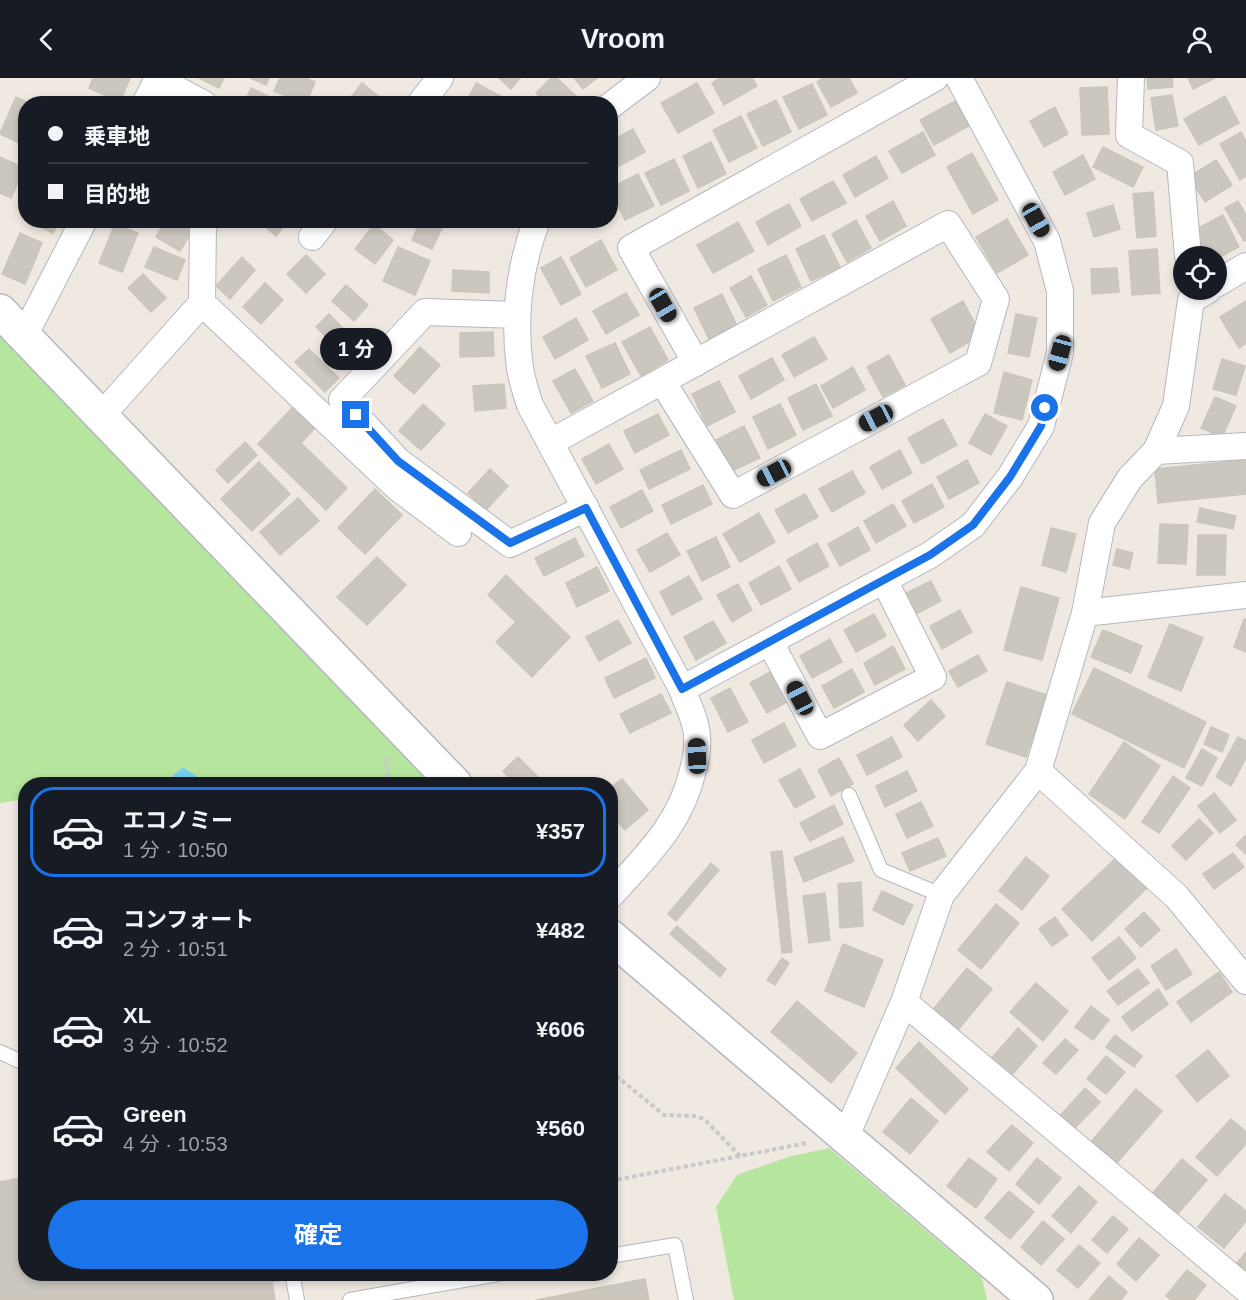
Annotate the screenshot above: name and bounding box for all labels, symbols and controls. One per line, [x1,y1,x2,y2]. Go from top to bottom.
icon: back [30,23,63,56]
icon: person [1183,23,1216,56]
text: Vroom [581,24,665,54]
text: 乗車地 [84,124,150,149]
text: 目的地 [84,182,150,207]
car [1019,200,1053,240]
map controls [1173,246,1227,300]
button: locate [1173,246,1227,300]
car [646,285,680,325]
callout: 1 分 [320,328,392,370]
car [1047,333,1073,373]
text: 1 分 [338,338,374,360]
route start [1031,394,1058,421]
route end [342,401,369,428]
car [856,402,896,434]
car [754,457,794,489]
car [784,678,816,718]
car [687,738,707,774]
icon: car [51,805,105,859]
text: エコノミー [123,808,233,833]
text: ¥357 [536,819,585,844]
text: 1 分 · 10:50 [123,839,228,861]
icon: car [51,904,105,958]
text: コンフォート [123,907,254,932]
text: ¥482 [536,918,585,943]
text: 2 分 · 10:51 [123,938,228,960]
icon: car [51,1003,105,1057]
text: XL [123,1003,151,1028]
text: ¥606 [536,1017,585,1042]
text: 3 分 · 10:52 [123,1034,228,1056]
icon: car [51,1102,105,1156]
text: Green [123,1102,187,1127]
text: ¥560 [536,1116,585,1141]
text: 4 分 · 10:53 [123,1133,228,1155]
button: 確定 [48,1200,588,1269]

